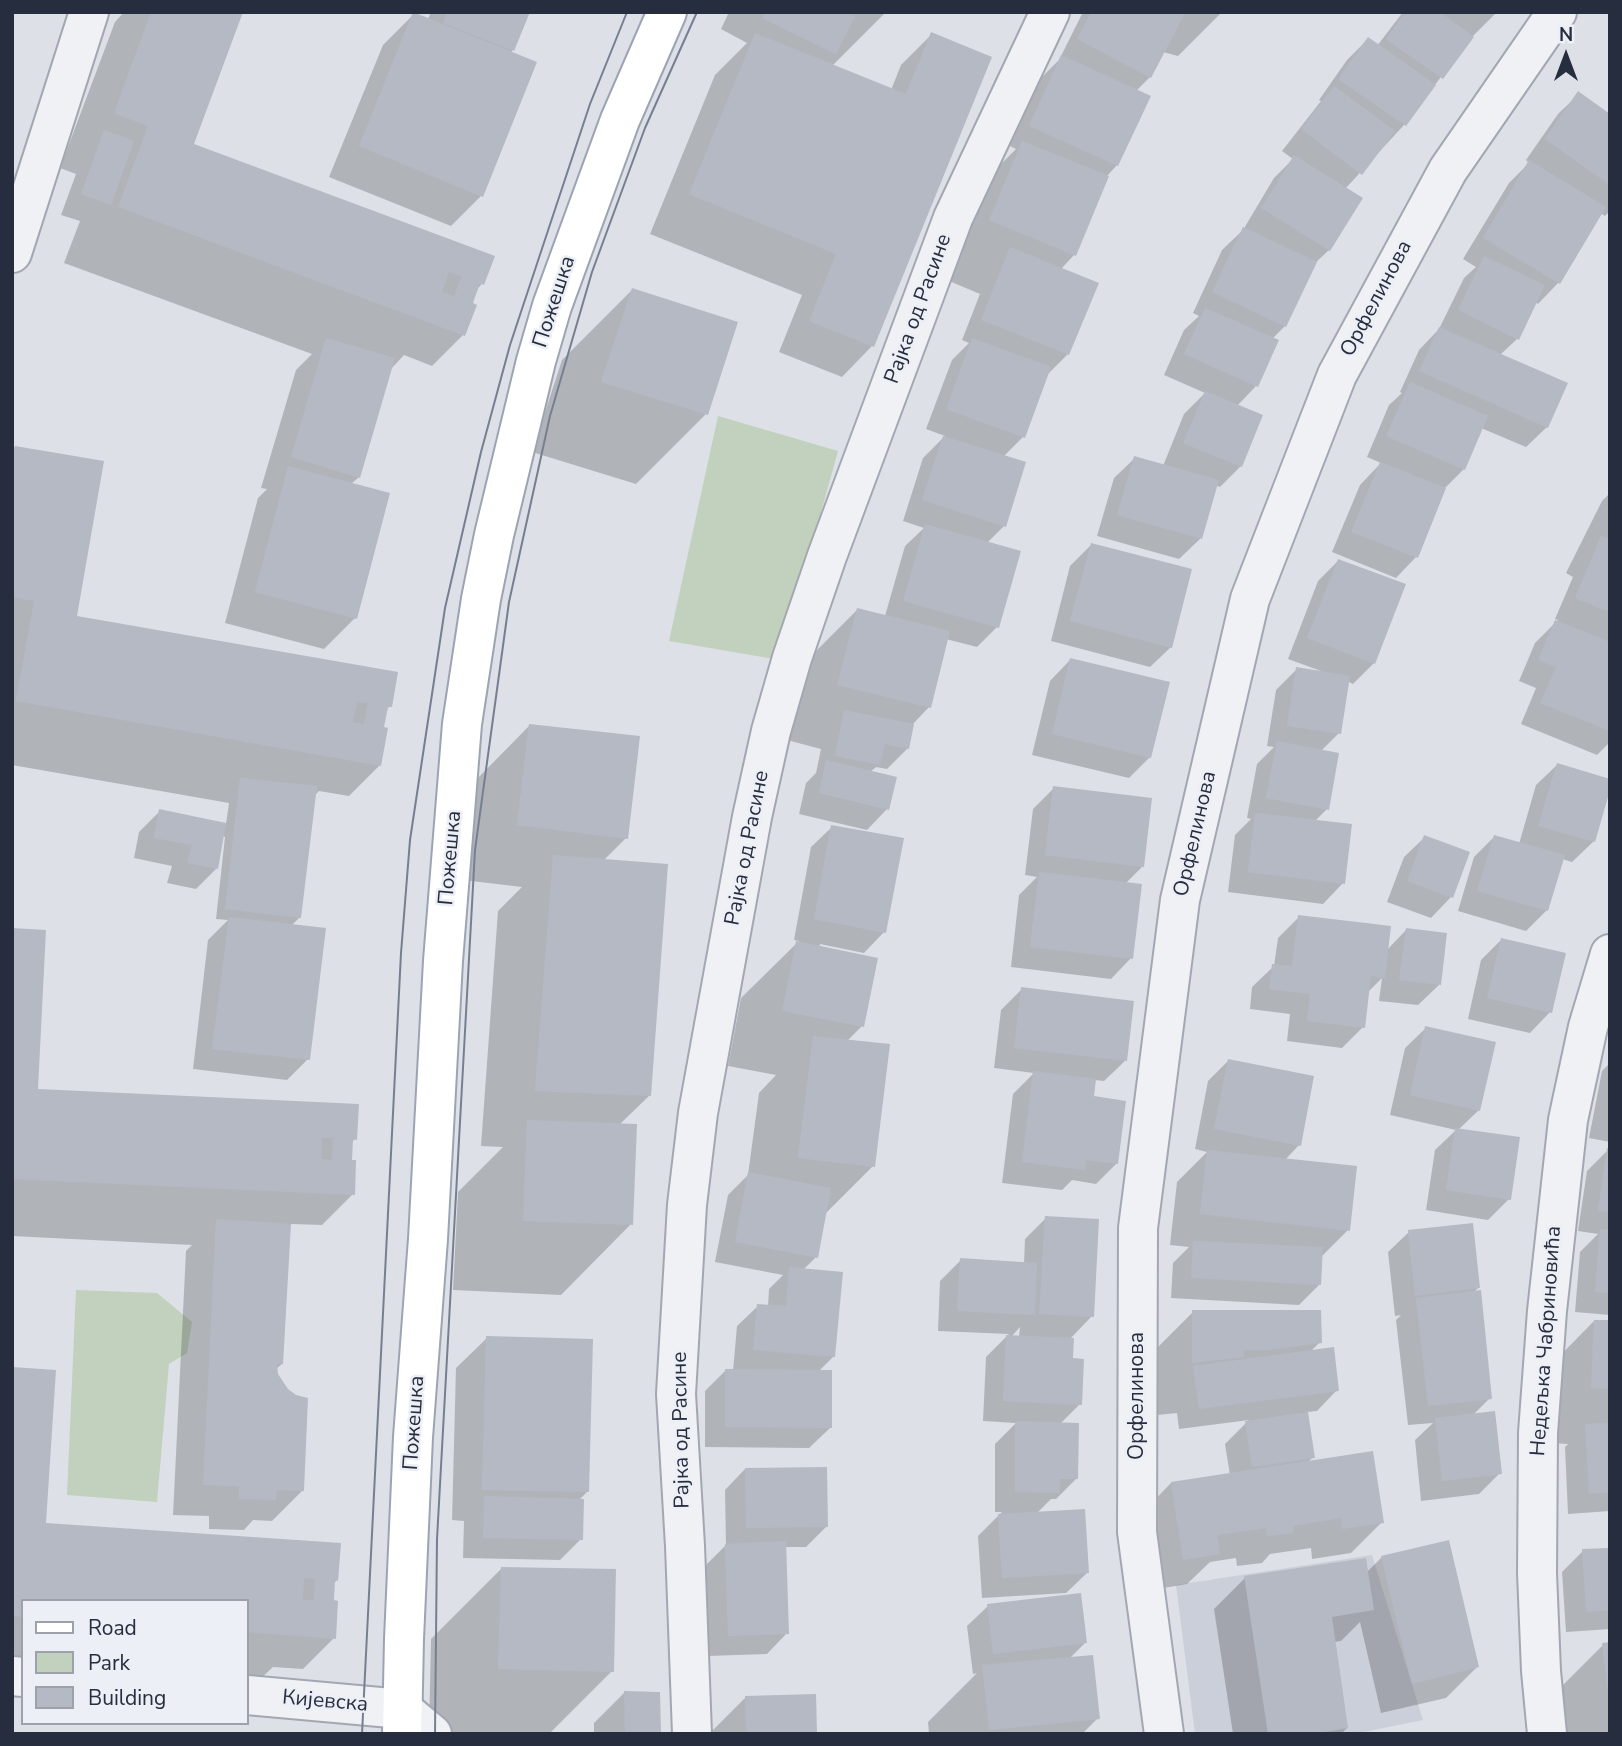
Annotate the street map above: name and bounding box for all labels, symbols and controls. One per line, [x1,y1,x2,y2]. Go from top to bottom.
north arrow [1531,21,1601,91]
text: N [1559,22,1573,48]
street label: Рајка од Расине [880,231,958,387]
street label: Орфелинова [1336,237,1418,361]
street label: Пожешка [528,253,582,351]
street label: Рајка од Расине [721,768,775,928]
street label: Орфелинова [1169,769,1223,899]
street label: Пожешка [434,810,468,906]
street label: Недељка Чабриновића [1526,1225,1568,1457]
street label: Орфелинова [1125,1332,1151,1460]
street label: Рајка од Расине [668,1351,696,1509]
street label: Пожешка [399,1375,431,1471]
legend [21,1599,248,1725]
text: Road [88,1614,137,1642]
text: Park [88,1649,130,1677]
text: Building [88,1684,166,1712]
street label: Кијевска [281,1686,369,1718]

